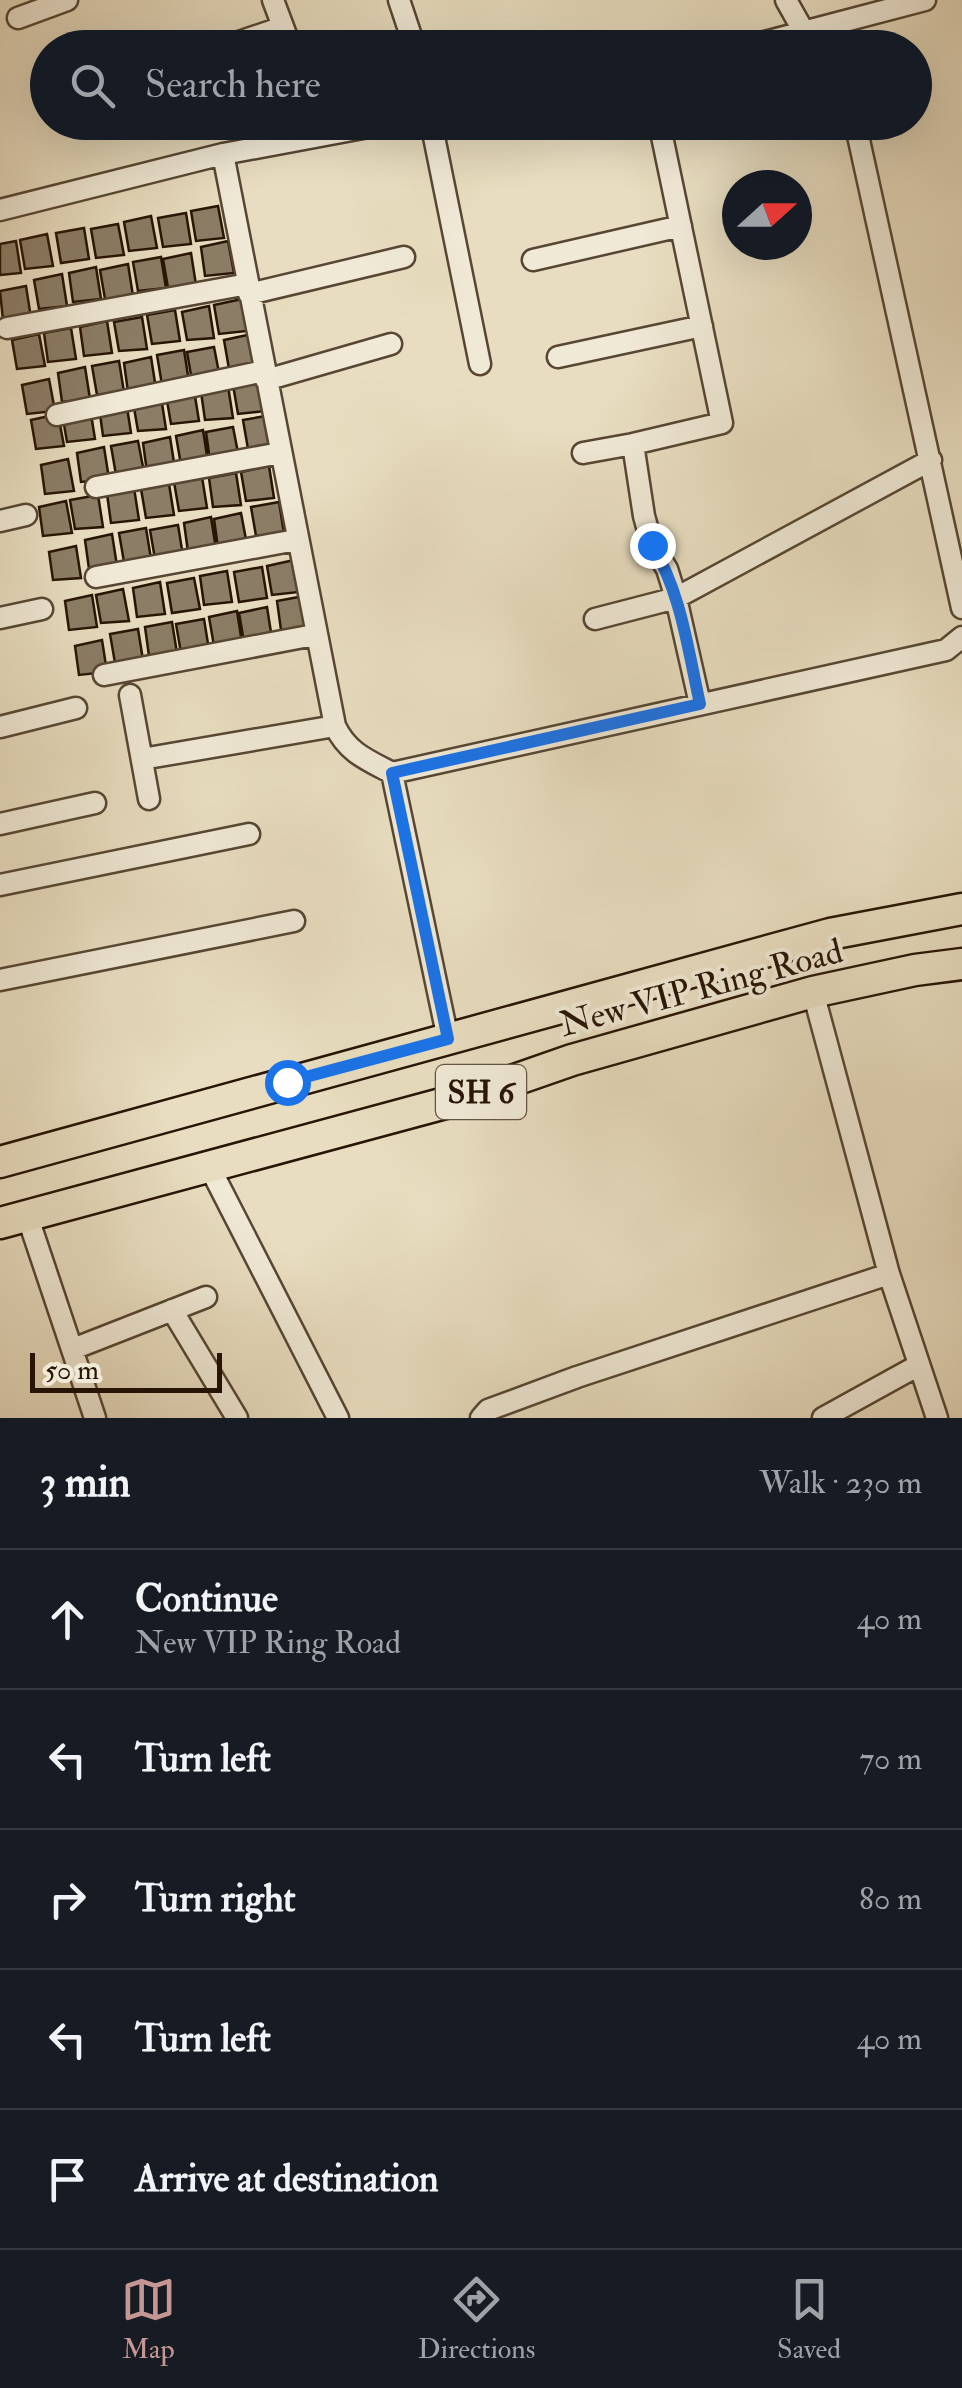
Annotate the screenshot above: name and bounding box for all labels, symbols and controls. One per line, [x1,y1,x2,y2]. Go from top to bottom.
search box [30,30,932,140]
icon: search [65,58,120,113]
text: Search here [145,61,321,109]
north arrow [722,170,812,260]
route end [630,523,676,569]
street label: New VIP Ring Road [555,929,847,1047]
route start [265,1060,311,1106]
road number: SH 6 [436,1065,526,1119]
scale bar [30,1348,222,1392]
text: 50 m [45,1353,99,1388]
text: 3 min [40,1457,130,1509]
text: Walk · 230 m [759,1463,922,1503]
text: Continue [135,1575,278,1623]
icon: ahead [40,1592,95,1647]
text: 40 m [857,1599,922,1639]
text: New VIP Ring Road [135,1623,401,1663]
icon: left [40,1732,95,1787]
text: Turn left [135,1735,271,1783]
text: 70 m [859,1739,922,1779]
icon: right [40,1872,95,1927]
text: Turn right [135,1875,296,1923]
text: 80 m [859,1879,922,1919]
icon: left [40,2012,95,2067]
text: Turn left [135,2015,271,2063]
text: 40 m [857,2019,922,2059]
icon: arrive [40,2152,95,2207]
text: Arrive at destination [135,2155,439,2203]
tab: Map [121,2272,176,2367]
tab: Directions [418,2272,535,2367]
tab: Saved [777,2272,841,2367]

